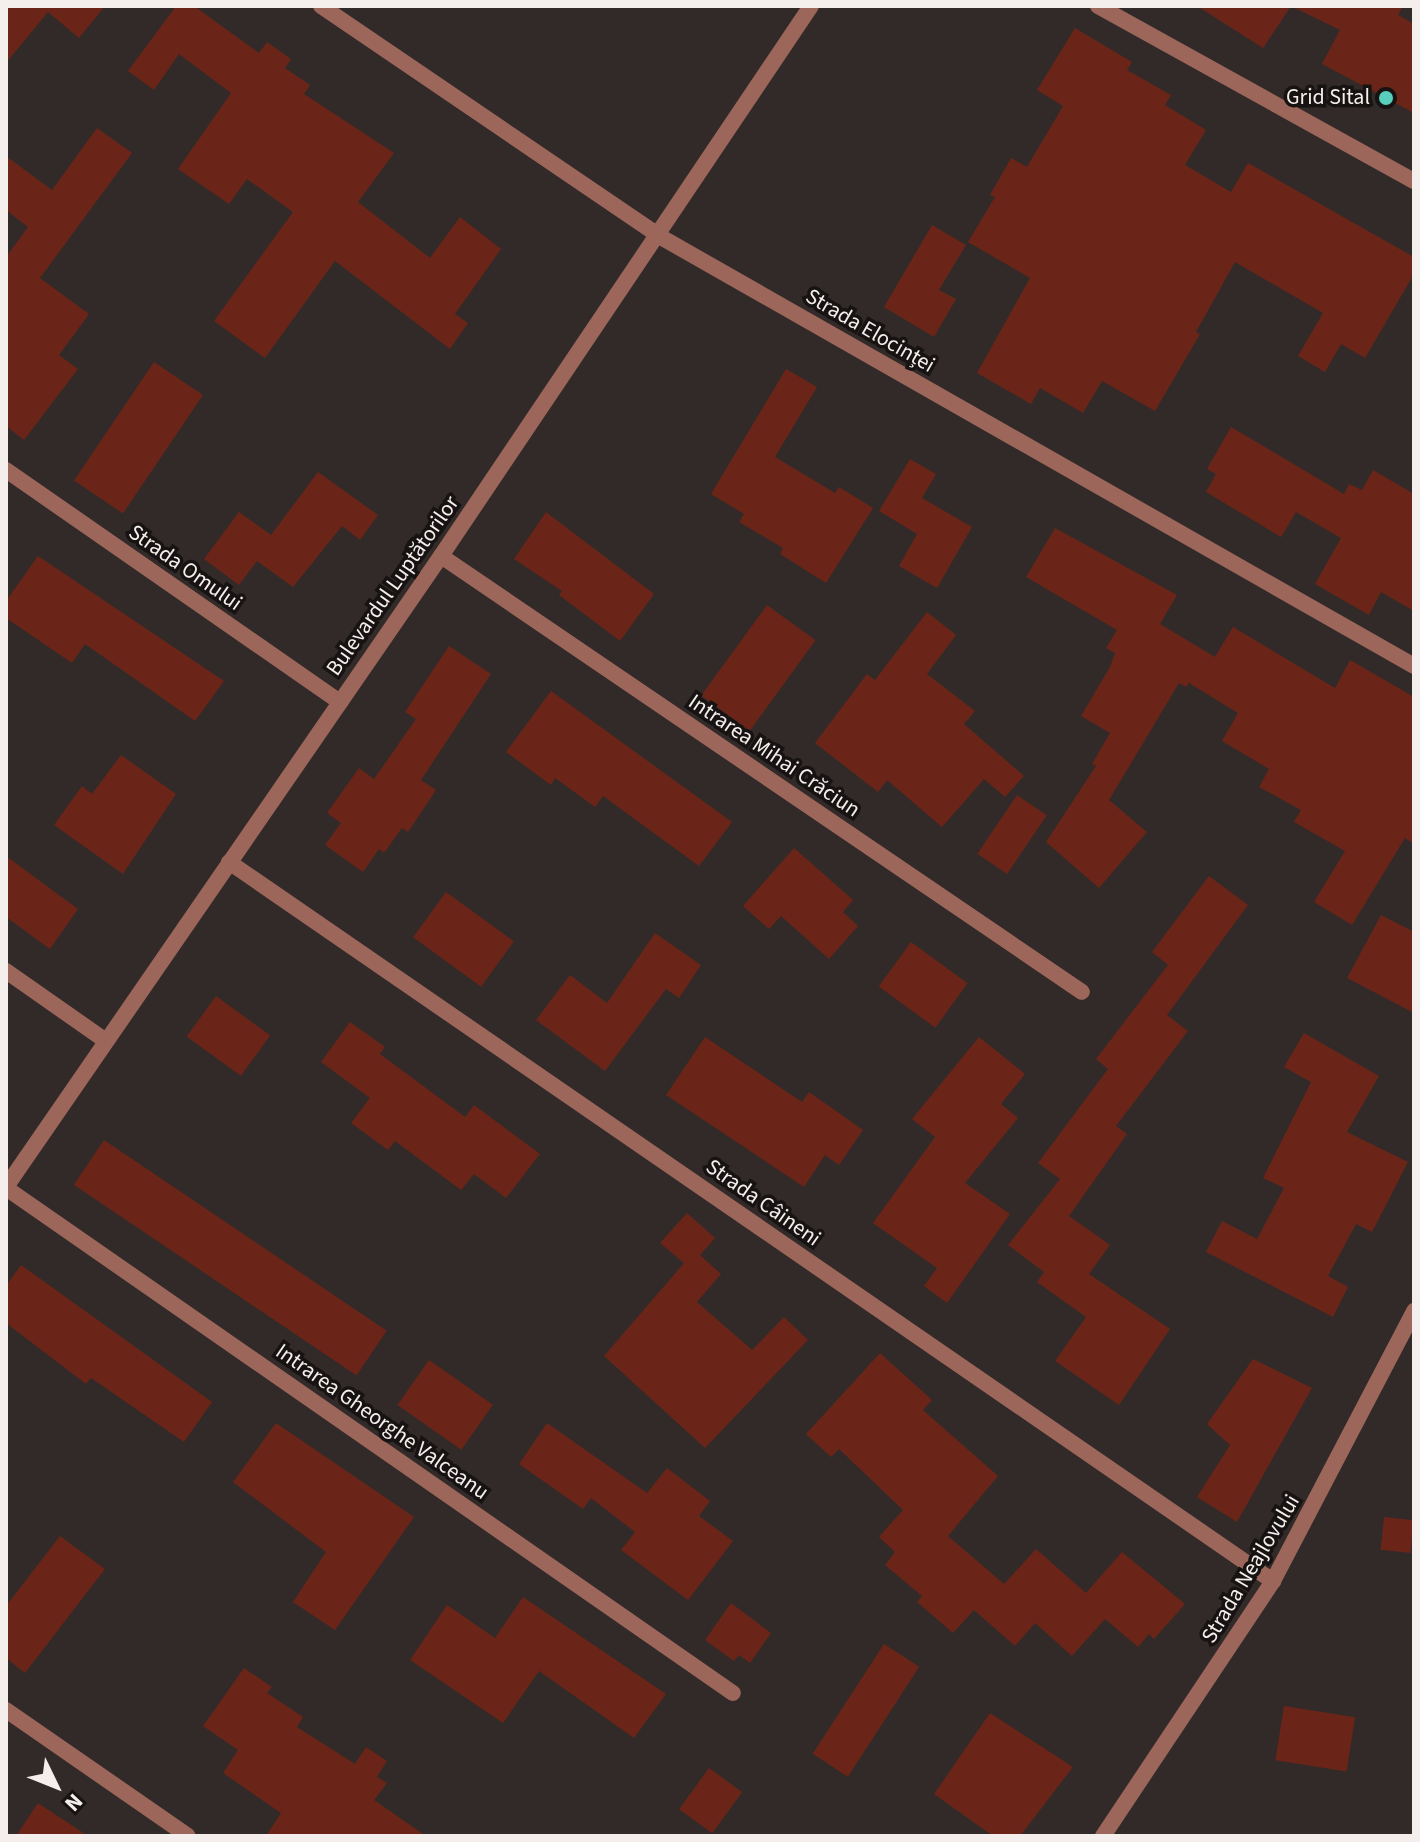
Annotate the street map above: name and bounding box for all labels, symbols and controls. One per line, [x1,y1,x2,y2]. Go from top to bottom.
place label: Grid Sital [1286,85,1370,111]
marker: Grid Sital [1377,89,1395,107]
street label: Strada Elocinței [801,283,939,379]
street label: Bulevardul Luptătorilor [321,491,465,681]
street label: Strada Omului [123,519,247,617]
street label: Intrarea Mihai Crăciun [683,689,865,823]
street label: Strada Câineni [701,1154,825,1252]
street label: Intrarea Gheorghe Valceanu [270,1338,494,1506]
street label: Strada Neajlovului [1196,1490,1306,1648]
north arrow [16,1746,96,1826]
text: N [57,1786,90,1819]

